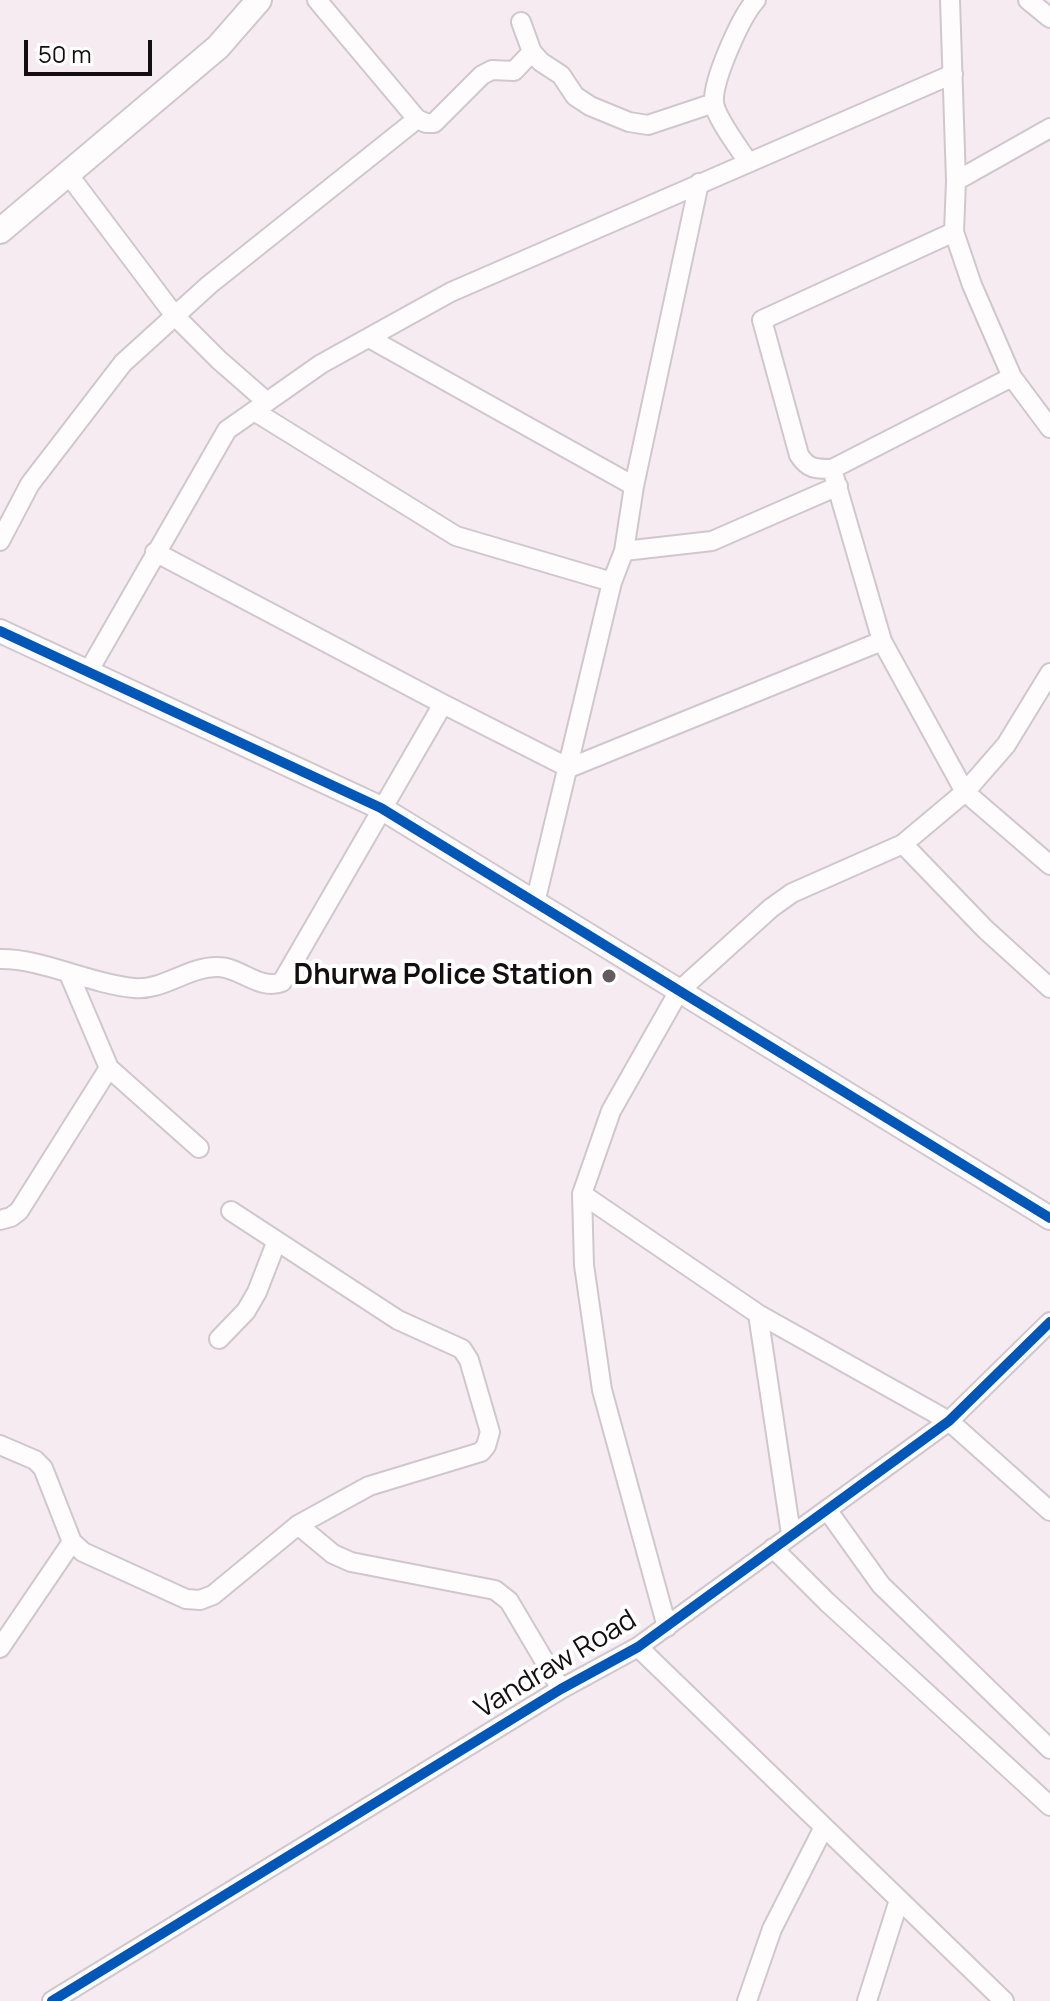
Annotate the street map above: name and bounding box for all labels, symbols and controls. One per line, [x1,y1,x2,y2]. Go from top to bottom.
scale bar [28,24,156,74]
text: 50 m [38,37,92,70]
place label: Dhurwa Police Station [294,959,593,993]
marker: Dhurwa Police Station [600,967,618,985]
street label: Vandraw Road [469,1604,643,1726]

